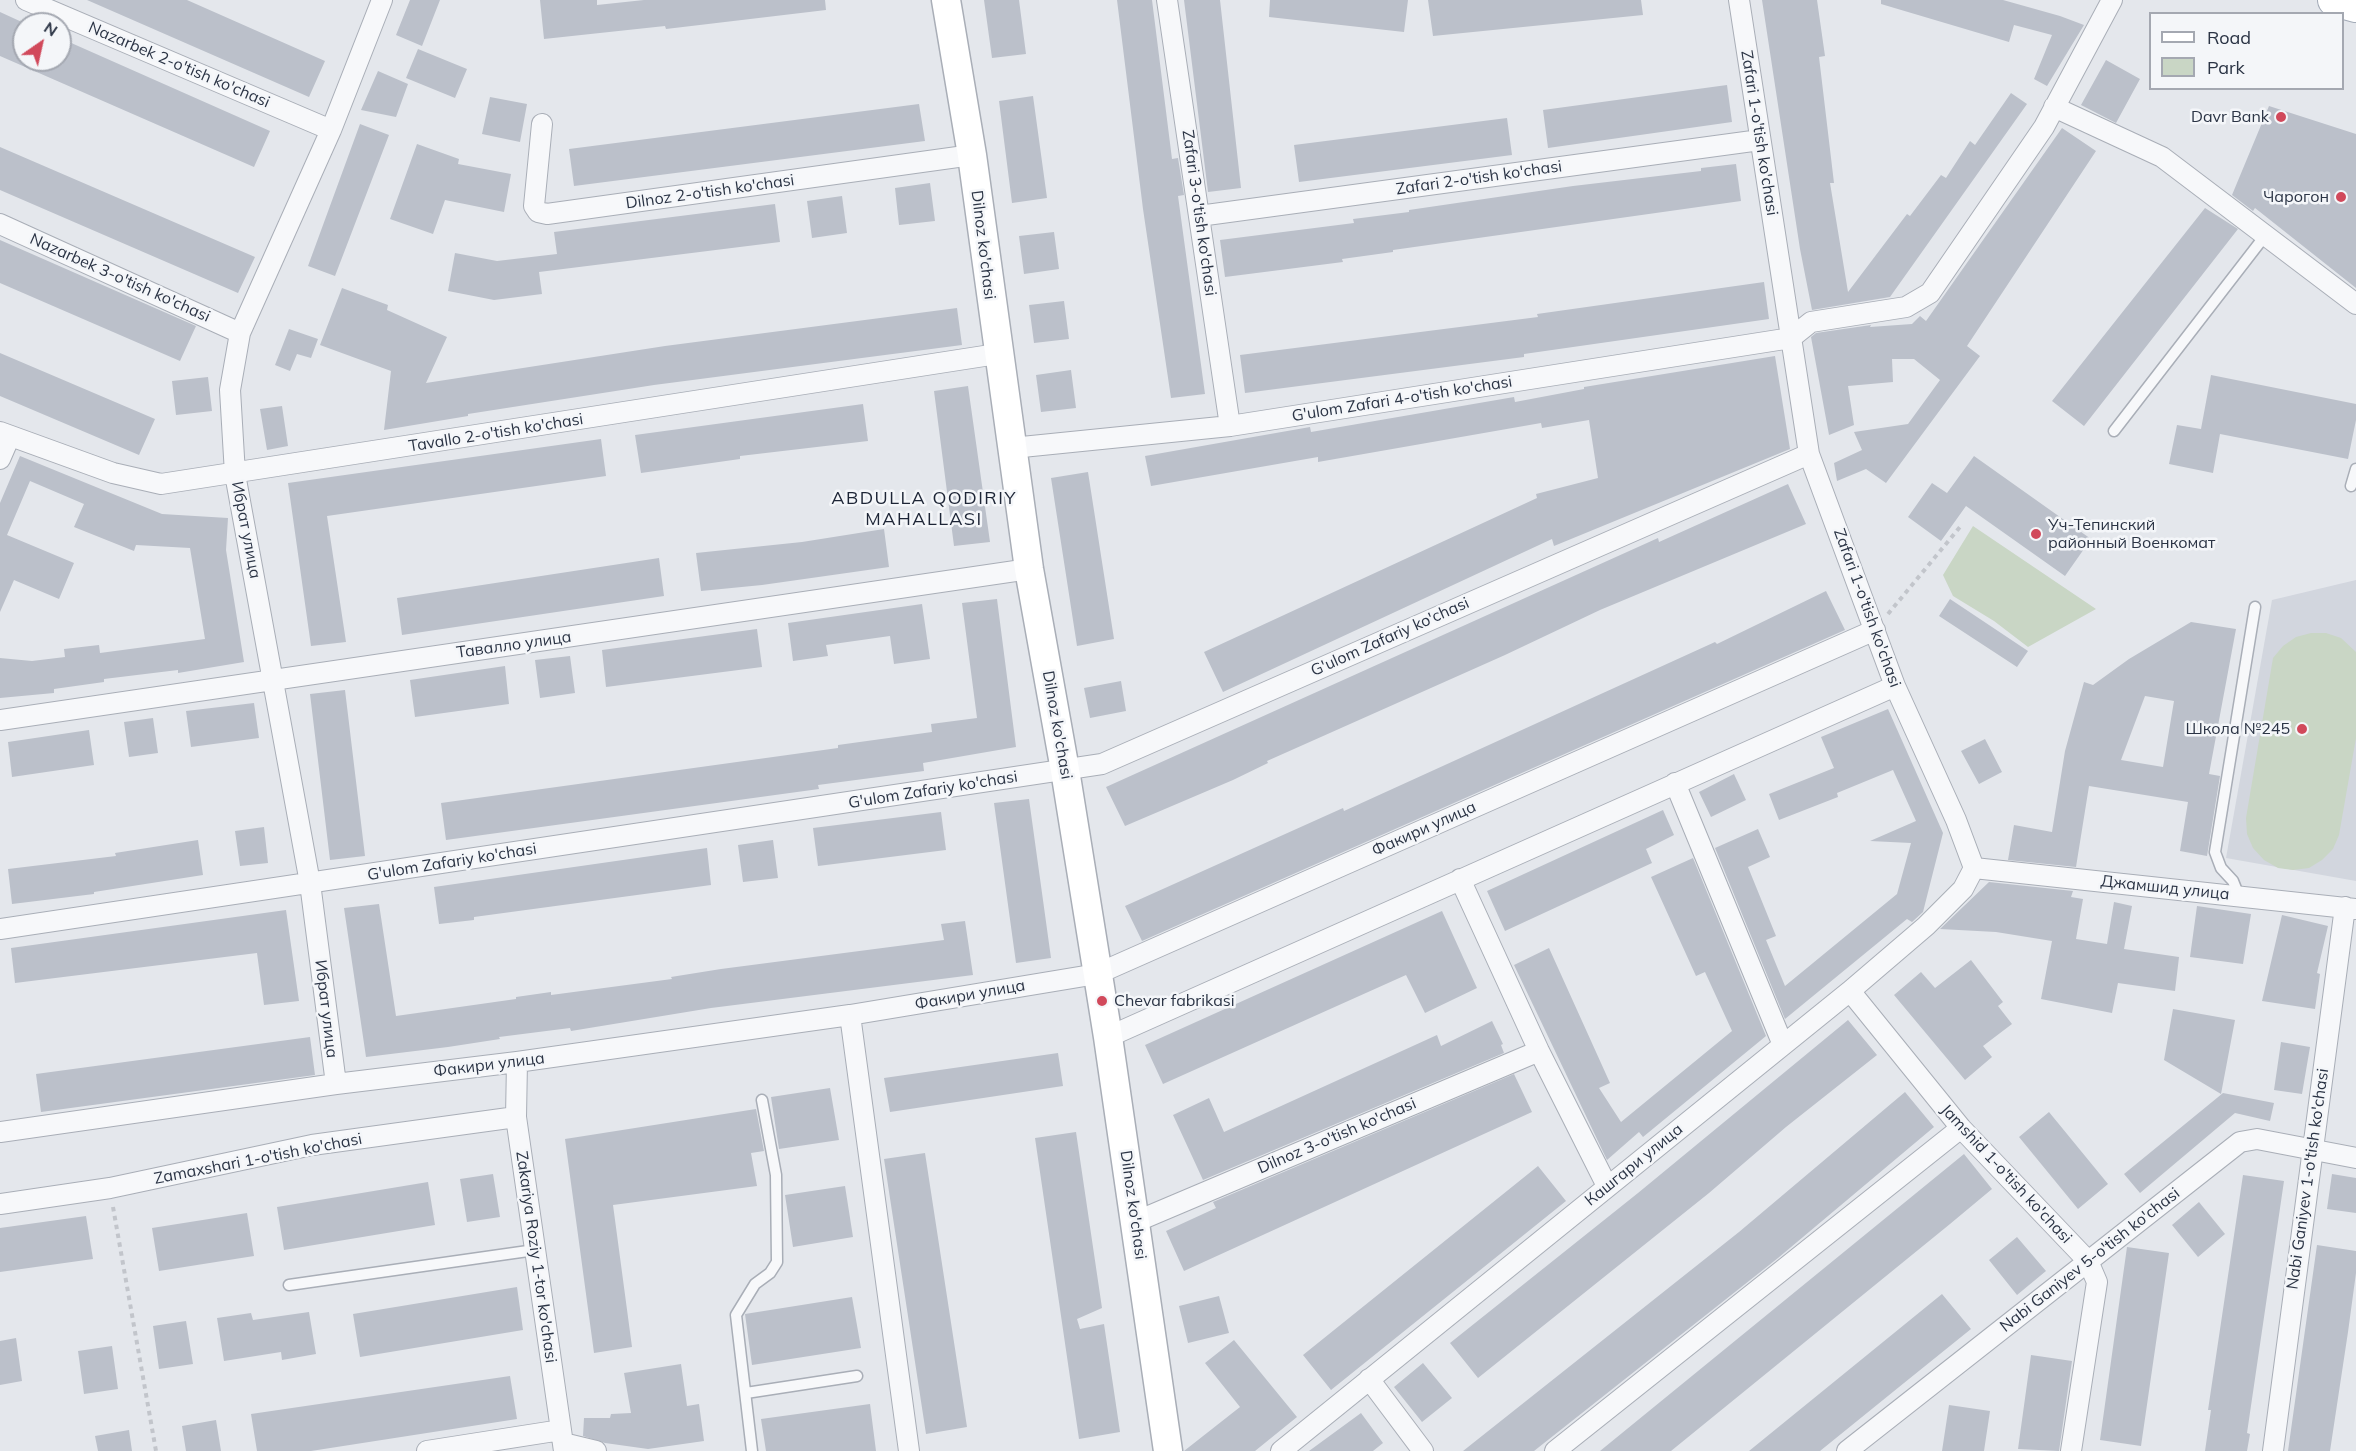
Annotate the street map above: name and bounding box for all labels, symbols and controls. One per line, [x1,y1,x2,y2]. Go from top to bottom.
north arrow [12,12,72,72]
legend [2149,12,2344,90]
text: N [40,17,62,40]
street label: Nazarbek 2-o'tish ko'chasi [85,18,273,112]
text: Road [2207,26,2251,49]
street label: Zafari 1-o'tish ko'chasi [1736,49,1782,217]
text: Park [2207,56,2245,79]
place label: Davr Bank [2191,107,2269,127]
marker: Davr Bank [2274,110,2288,124]
street label: Zafari 3-o'tish ko'chasi [1178,129,1220,297]
street label: Zafari 2-o'tish ko'chasi [1395,157,1563,199]
street label: Dilnoz 2-o'tish ko'chasi [624,171,796,213]
place label: Чарогон [2263,187,2329,207]
street label: Dilnoz ko'chasi [967,189,999,301]
marker: Чарогон [2334,190,2348,204]
street label: Nazarbek 3-o'tish ko'chasi [27,229,213,327]
street label: G'ulom Zafari 4-o'tish ko'chasi [1290,372,1514,426]
street label: Tavallo 2-o'tish ko'chasi [407,410,585,456]
street label: Ибрат улица [227,480,265,580]
district label: ABDULLA QODIRIY MAHALLASI [831,488,1017,530]
place label: Уч-Тепинский районный Военкомат [2048,515,2215,553]
street label: Zafari 1-o'tish ko'chasi [1829,526,1905,690]
marker: Уч-Тепинский районный Военкомат [2029,527,2043,541]
street label: G'ulom Zafariy ko'chasi [1308,593,1472,681]
street label: Тавалло улица [455,627,573,663]
street label: Dilnoz ko'chasi [1038,669,1076,781]
place label: Школа №245 [2185,719,2290,739]
marker: Школа №245 [2295,722,2309,736]
street label: G'ulom Zafariy ko'chasi [847,767,1019,813]
street label: Факири улица [1369,797,1479,861]
street label: G'ulom Zafariy ko'chasi [366,839,538,885]
street label: Джамшид улица [2100,872,2230,904]
street label: Ибрат улица [310,959,342,1059]
street label: Факири улица [913,976,1027,1014]
place label: Chevar fabrikasi [1114,991,1234,1011]
marker: Chevar fabrikasi [1095,994,1109,1008]
street label: Факири улица [432,1049,546,1081]
street label: Nabi Ganiyev 1-o'tish ko'chasi [2283,1067,2333,1291]
street label: Dilnoz 3-o'tish ko'chasi [1255,1094,1419,1178]
street label: Jamshid 1-o'tish ko'chasi [1936,1100,2076,1248]
street label: Кашгари улица [1581,1120,1687,1210]
street label: Zamaxshari 1-o'tish ko'chasi [152,1129,364,1189]
street label: Dilnoz ko'chasi [1116,1149,1150,1261]
street label: Zakariya Roziy 1-tor ko'chasi [512,1150,560,1364]
street label: Nabi Ganiyev 5-o'tish ko'chasi [1996,1184,2184,1336]

